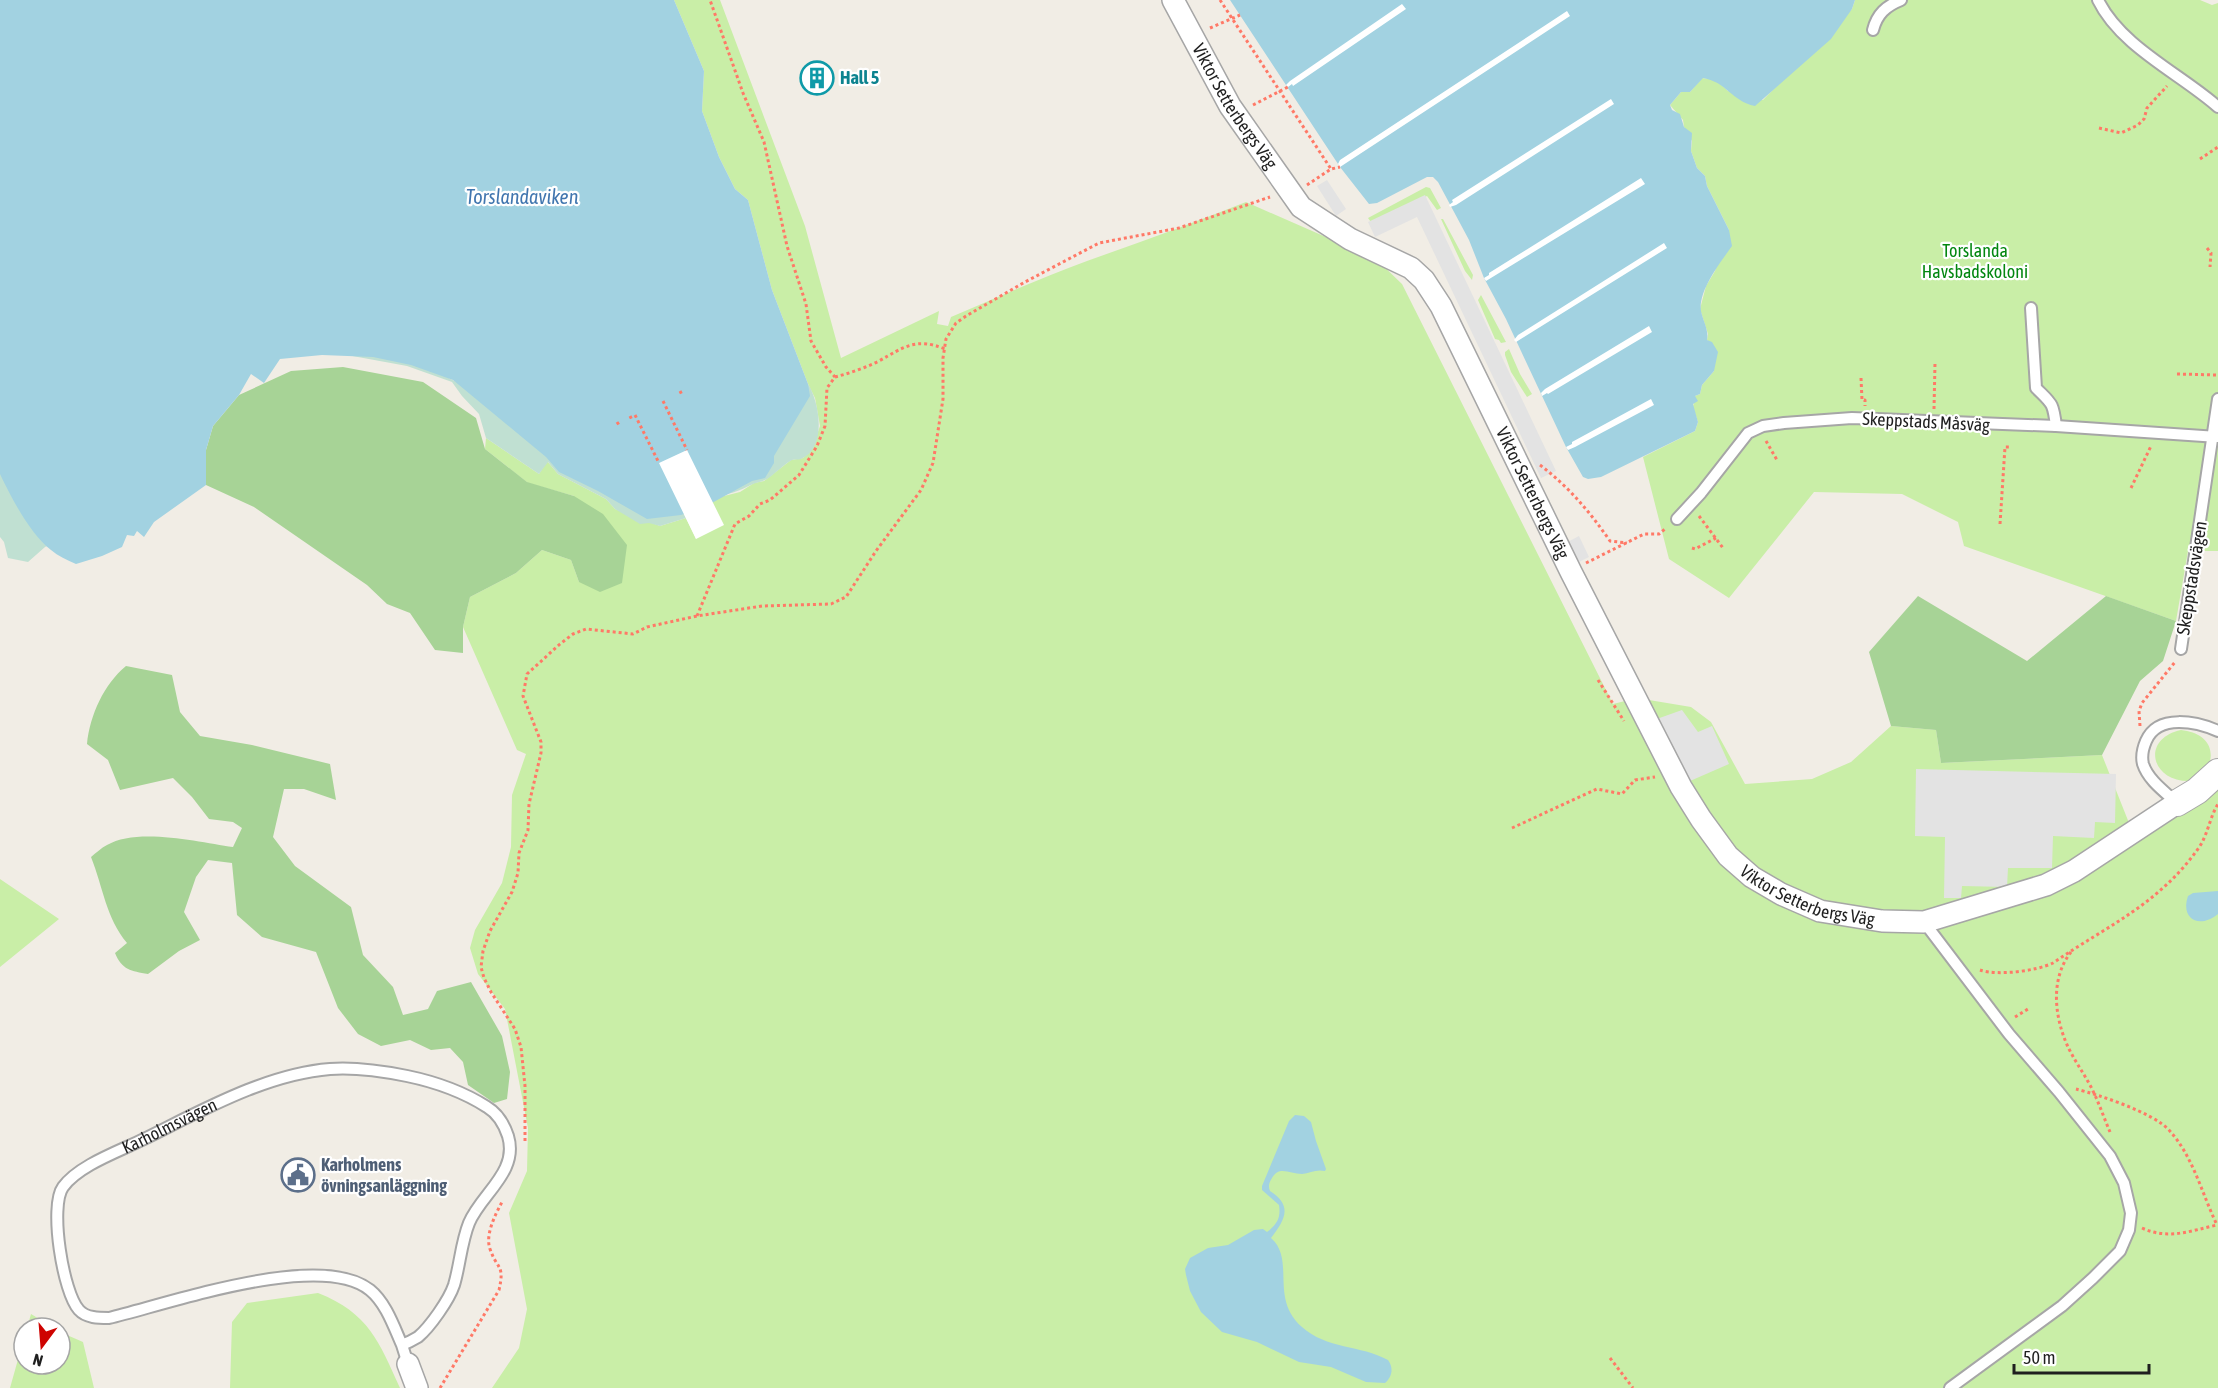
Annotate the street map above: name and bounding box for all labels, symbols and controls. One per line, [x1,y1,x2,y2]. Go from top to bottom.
street label: Viktor Setterbergs Väg [1188,40,1282,173]
building icon: Hall 5 [799,60,835,96]
place label: Hall 5 [840,67,879,88]
water label: Torslandaviken [466,185,579,208]
park label: Torslanda Havsbadskoloni [1922,240,2028,282]
street label: Skeppstads Måsväg [1862,408,1991,435]
street label: Viktor Setterbergs Väg [1492,424,1574,563]
street label: Skeppstadsvägen [2172,519,2211,636]
street label: Viktor Setterbergs Väg [1736,860,1877,930]
street label: Karholmsvägen [118,1094,220,1158]
place label: Karholmens övningsanläggning [321,1154,447,1196]
public building icon: Karholmens övningsanläggning [280,1157,316,1193]
north arrow [12,1316,72,1376]
scale bar [2014,1337,2149,1375]
text: 50 m [2023,1347,2055,1368]
text: N [31,1350,45,1370]

